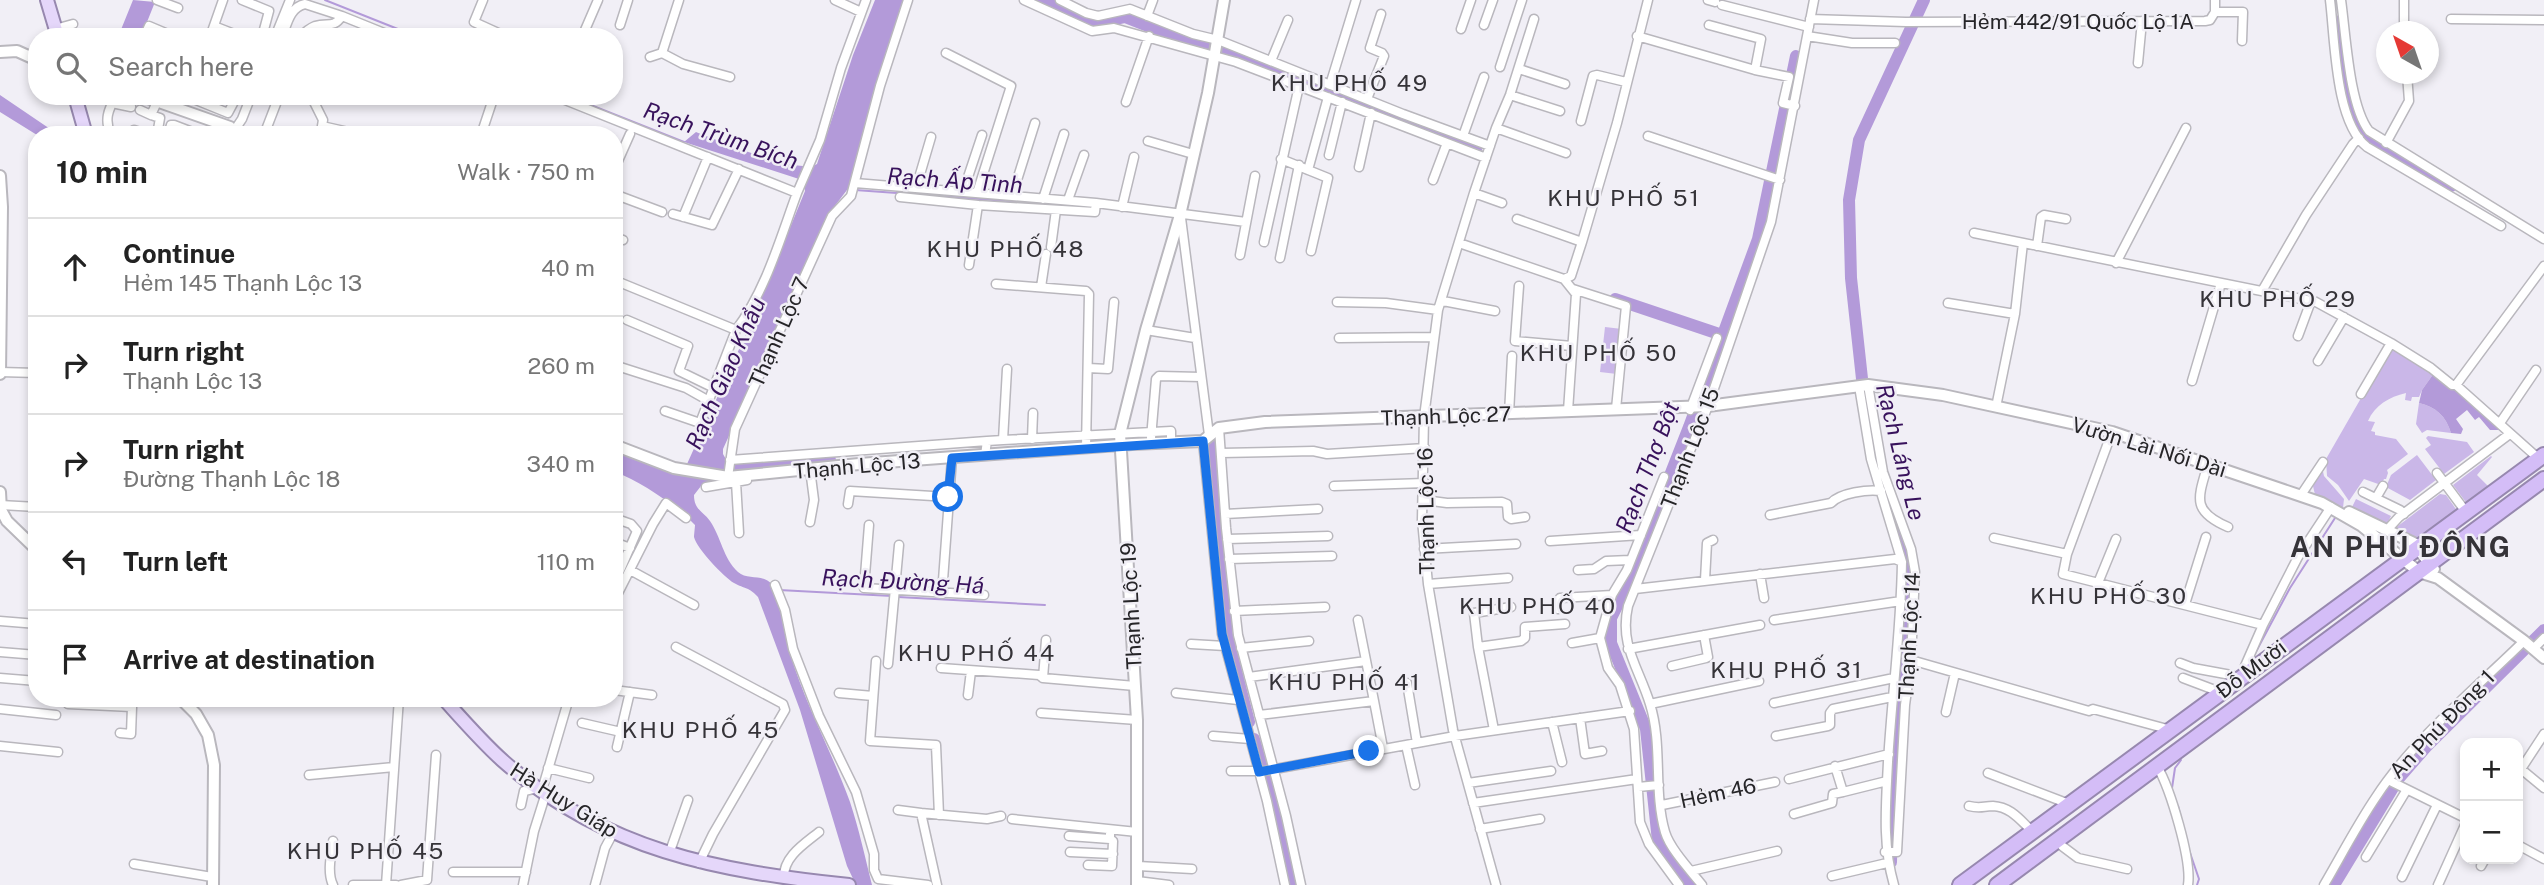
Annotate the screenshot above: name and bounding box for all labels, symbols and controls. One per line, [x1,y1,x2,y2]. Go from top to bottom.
street label: Hẻm 442/91 Quốc Lộ 1A [1962,9,2194,34]
north arrow [2376,21,2439,84]
search box [28,28,623,105]
icon: search [52,48,90,86]
text: Search here [108,51,254,82]
district label: KHU PHỐ 49 [1271,67,1429,96]
water label: Rạch Trùm Bích [640,96,802,174]
text: 10 min [56,154,148,190]
text: Walk · 750 m [457,158,595,185]
water label: Rạch Ấp Tình [886,161,1024,198]
district label: KHU PHỐ 51 [1547,182,1701,211]
district label: KHU PHỐ 48 [927,233,1085,262]
text: Continue [123,238,235,269]
icon: ahead [56,248,94,286]
text: 40 m [541,254,595,281]
text: Hẻm 145 Thạnh Lộc 13 [123,269,362,296]
street label: Thạnh Lộc 7 [744,273,814,391]
district label: KHU PHỐ 29 [2199,283,2357,312]
water label: Rạch Giao Khẩu [679,293,771,453]
text: Turn right [123,336,245,367]
district label: KHU PHỐ 50 [1520,337,1678,366]
icon: right [56,346,94,384]
text: 260 m [528,352,595,379]
text: Thạnh Lộc 13 [123,367,262,394]
water label: Rạch Láng Le [1871,381,1931,523]
street label: Thạnh Lộc 15 [1655,384,1725,512]
water label: Rạch Thợ Bột [1610,397,1685,536]
street label: Thạnh Lộc 27 [1380,401,1512,431]
street label: Vườn Lài Nối Dài [2069,412,2229,482]
text: Turn right [123,434,245,465]
icon: right [56,444,94,482]
street label: Thạnh Lộc 16 [1412,447,1440,575]
street label: Thạnh Lộc 13 [793,448,921,484]
text: 340 m [527,450,595,477]
text: Đường Thạnh Lộc 18 [123,465,341,492]
route start [932,481,963,512]
district label: AN PHÚ ĐÔNG [2290,530,2512,563]
icon: left [56,542,94,580]
street label: Thạnh Lộc 19 [1115,542,1147,670]
text: Turn left [123,546,228,577]
text: 110 m [537,548,595,575]
water label: Rạch Đường Há [821,563,985,599]
street label: Thạnh Lộc 14 [1893,572,1925,700]
district label: KHU PHỐ 30 [2030,580,2188,609]
district label: KHU PHỐ 40 [1459,590,1617,619]
street label: Đỗ Mười [2211,635,2291,703]
district label: KHU PHỐ 44 [898,637,1056,666]
icon: arrive [56,640,94,678]
text: Arrive at destination [123,644,375,675]
district label: KHU PHỐ 31 [1710,654,1864,683]
street label: An Phú Đông 1 [2384,665,2500,783]
district label: KHU PHỐ 41 [1268,666,1422,695]
district label: KHU PHỐ 45 [622,714,780,743]
route end [1353,735,1384,766]
map controls [2460,738,2523,864]
button: + [2460,738,2523,801]
street label: Hà Huy Giáp [506,757,622,843]
street label: Hẻm 46 [1678,773,1758,813]
button: − [2460,801,2523,864]
district label: KHU PHỐ 45 [287,835,445,864]

